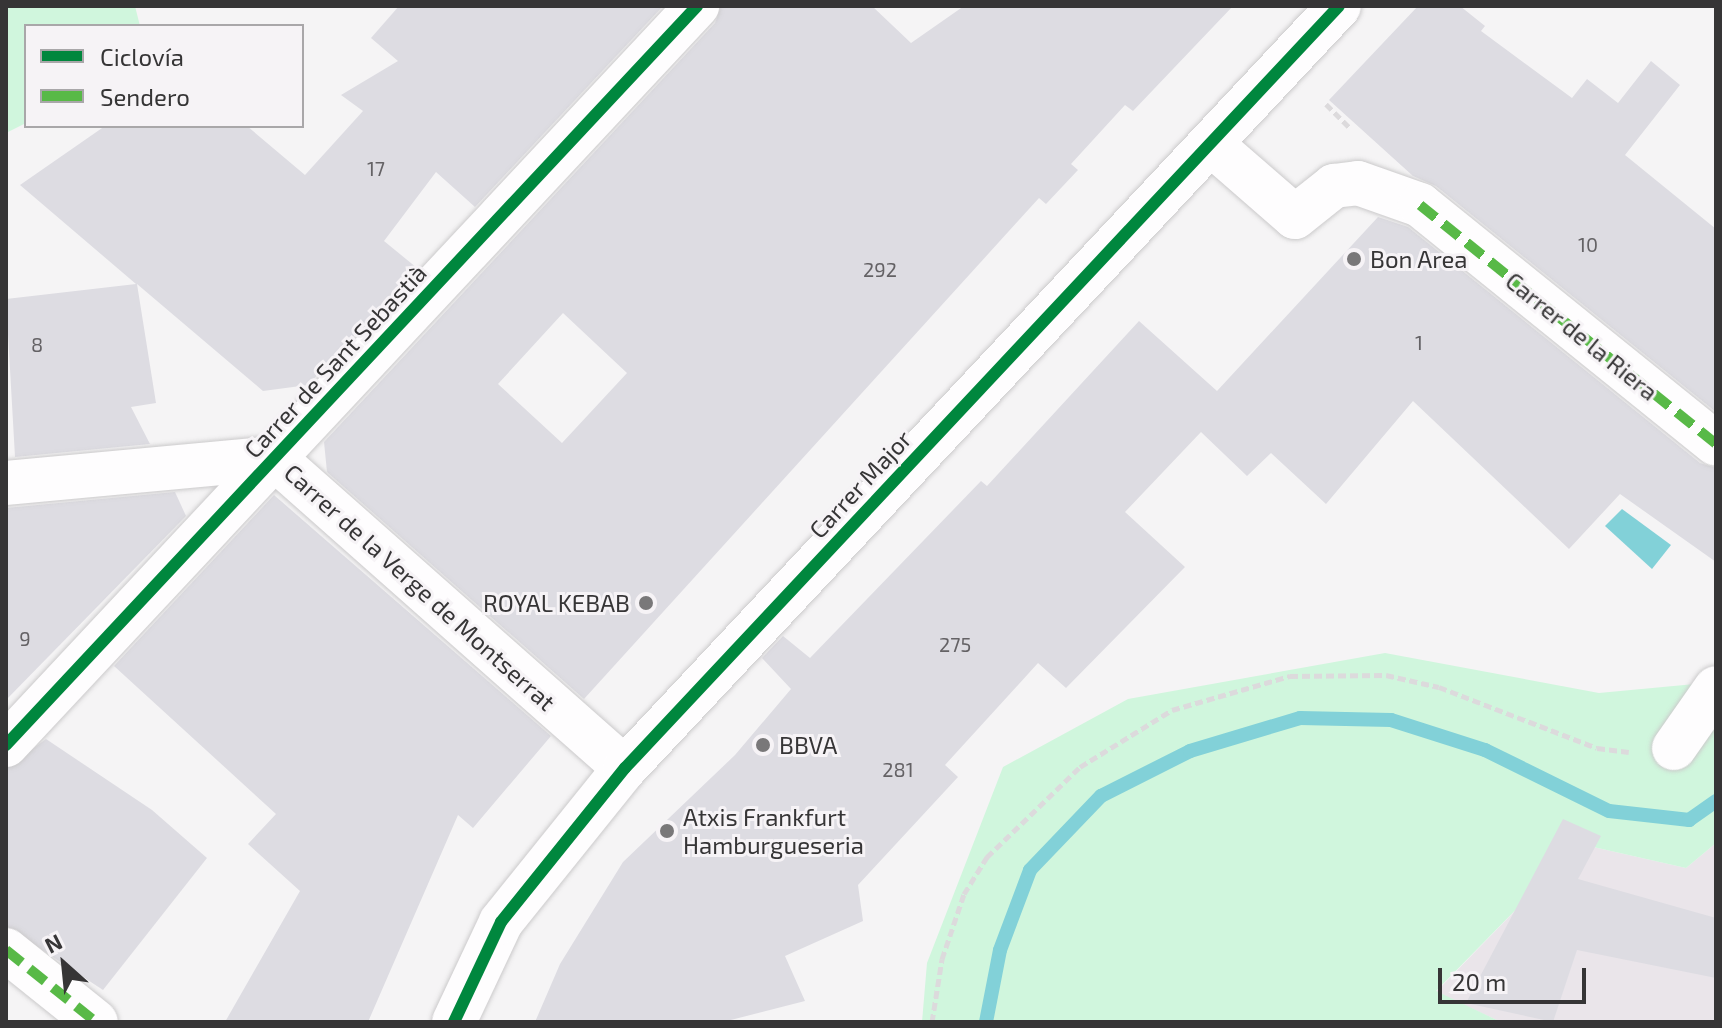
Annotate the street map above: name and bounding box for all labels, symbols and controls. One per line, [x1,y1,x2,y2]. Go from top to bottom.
legend [24,24,304,128]
text: Ciclovía [100,42,184,71]
text: Sendero [100,82,190,111]
house number: 17 [367,156,385,180]
house number: 10 [1578,232,1598,256]
place label: Bon Area [1370,245,1468,273]
marker: Bon Area [1345,250,1363,268]
house number: 292 [863,257,897,281]
street label: Carrer de Sant Sebastià [238,258,432,464]
street label: Carrer de la Riera [1500,266,1664,406]
house number: 1 [1415,330,1423,354]
house number: 8 [31,332,43,356]
street label: Carrer Major [803,424,917,544]
street label: Carrer de la Verge de Montserrat [278,457,562,717]
place label: ROYAL KEBAB [482,589,630,617]
marker: ROYAL KEBAB [637,594,655,612]
house number: 9 [19,626,31,650]
house number: 275 [939,632,971,656]
place label: BBVA [779,731,837,759]
marker: BBVA [754,736,772,754]
house number: 281 [882,757,914,781]
place label: Atxis Frankfurt Hamburgueseria [683,803,864,859]
marker: Atxis Frankfurt Hamburgueseria [658,822,676,840]
north arrow [24,924,104,1004]
text: N [40,927,66,958]
scale bar [1442,952,1590,1002]
text: 20 m [1452,967,1506,996]

